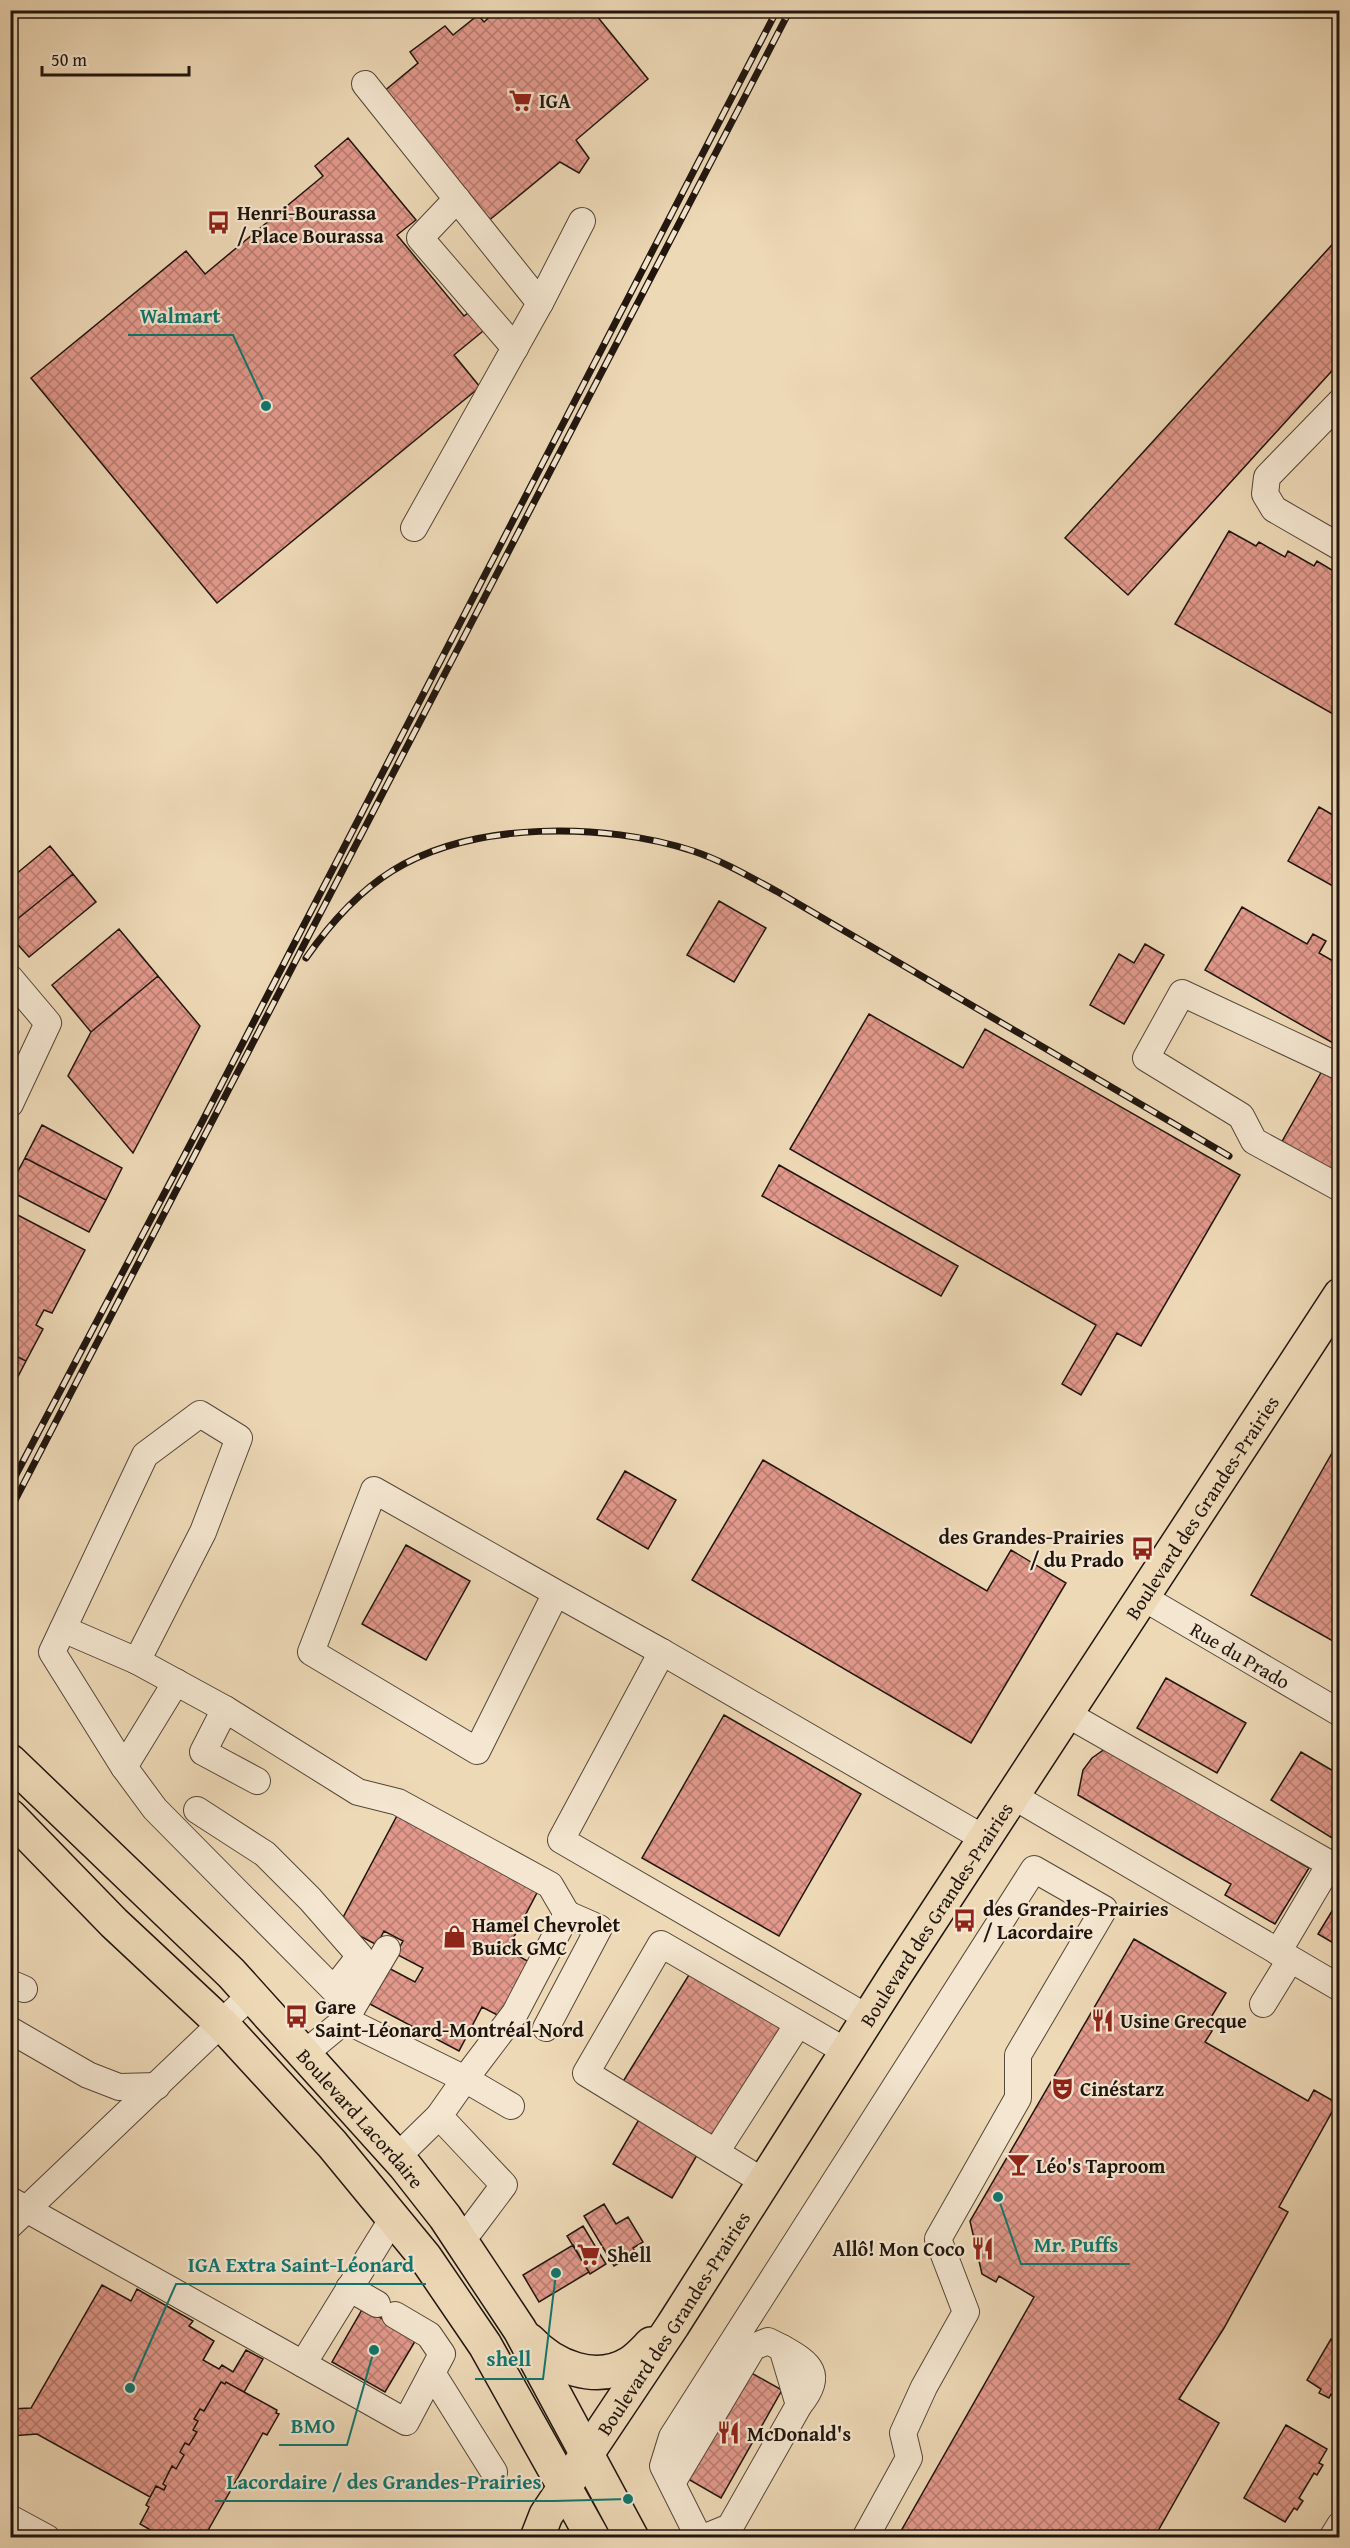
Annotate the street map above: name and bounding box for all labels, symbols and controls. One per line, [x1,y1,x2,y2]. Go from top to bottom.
scale bar [42,39,189,77]
text: 50 m [51,46,87,73]
place label: IGA [539,86,571,115]
supermarket icon: IGA [508,87,534,113]
place label: Henri-Bourassa / Place Bourassa [237,198,384,250]
bus stop icon: Henri-Bourassa / Place Bourassa [206,210,232,236]
callout: Walmart [128,296,233,335]
text: Walmart [140,300,220,331]
street label: Boulevard des Grandes-Prairies [1117,1389,1285,1625]
place label: des Grandes-Prairies / du Prado [938,1522,1124,1574]
bus stop icon: des Grandes-Prairies / du Prado [1129,1535,1155,1561]
street label: Rue du Prado [1185,1614,1296,1695]
street label: Boulevard des Grandes-Prairies [852,1796,1019,2032]
place label: des Grandes-Prairies / Lacordaire [983,1894,1169,1946]
bus stop icon: des Grandes-Prairies / Lacordaire [952,1907,978,1933]
place label: Hamel Chevrolet Buick GMC [472,1910,620,1962]
shop icon: Hamel Chevrolet Buick GMC [441,1923,467,1949]
place label: Gare Saint-Léonard-Montréal-Nord [315,1992,584,2044]
bus stop icon: Gare Saint-Léonard-Montréal-Nord [284,2004,310,2030]
place label: Usine Grecque [1120,2006,1247,2035]
restaurant icon: Usine Grecque [1089,2007,1115,2033]
street label: Boulevard Lacordaire [291,2041,431,2194]
place label: Cinéstarz [1080,2074,1164,2103]
theatre icon: Cinéstarz [1049,2075,1075,2101]
place label: Léo's Taproom [1036,2151,1165,2180]
bar icon: Léo's Taproom [1005,2152,1031,2178]
street label: Boulevard des Grandes-Prairies [589,2205,757,2441]
callout: Mr. Puffs [1021,2225,1130,2264]
text: Mr. Puffs [1034,2229,1118,2260]
place label: Allô! Mon Coco [832,2234,965,2263]
restaurant icon: Allô! Mon Coco [970,2235,996,2261]
place label: Shell [607,2240,652,2269]
supermarket icon: Shell [576,2241,602,2267]
callout: IGA Extra Saint-Léonard [176,2245,426,2284]
text: IGA Extra Saint-Léonard [188,2249,414,2280]
callout: shell [475,2340,543,2379]
text: shell [487,2343,532,2374]
callout: BMO [279,2406,347,2445]
text: BMO [291,2410,335,2441]
place label: McDonald's [747,2419,851,2448]
restaurant icon: McDonald's [716,2420,742,2446]
callout: Lacordaire / des Grandes-Prairies [215,2462,554,2501]
text: Lacordaire / des Grandes-Prairies [226,2466,542,2497]

